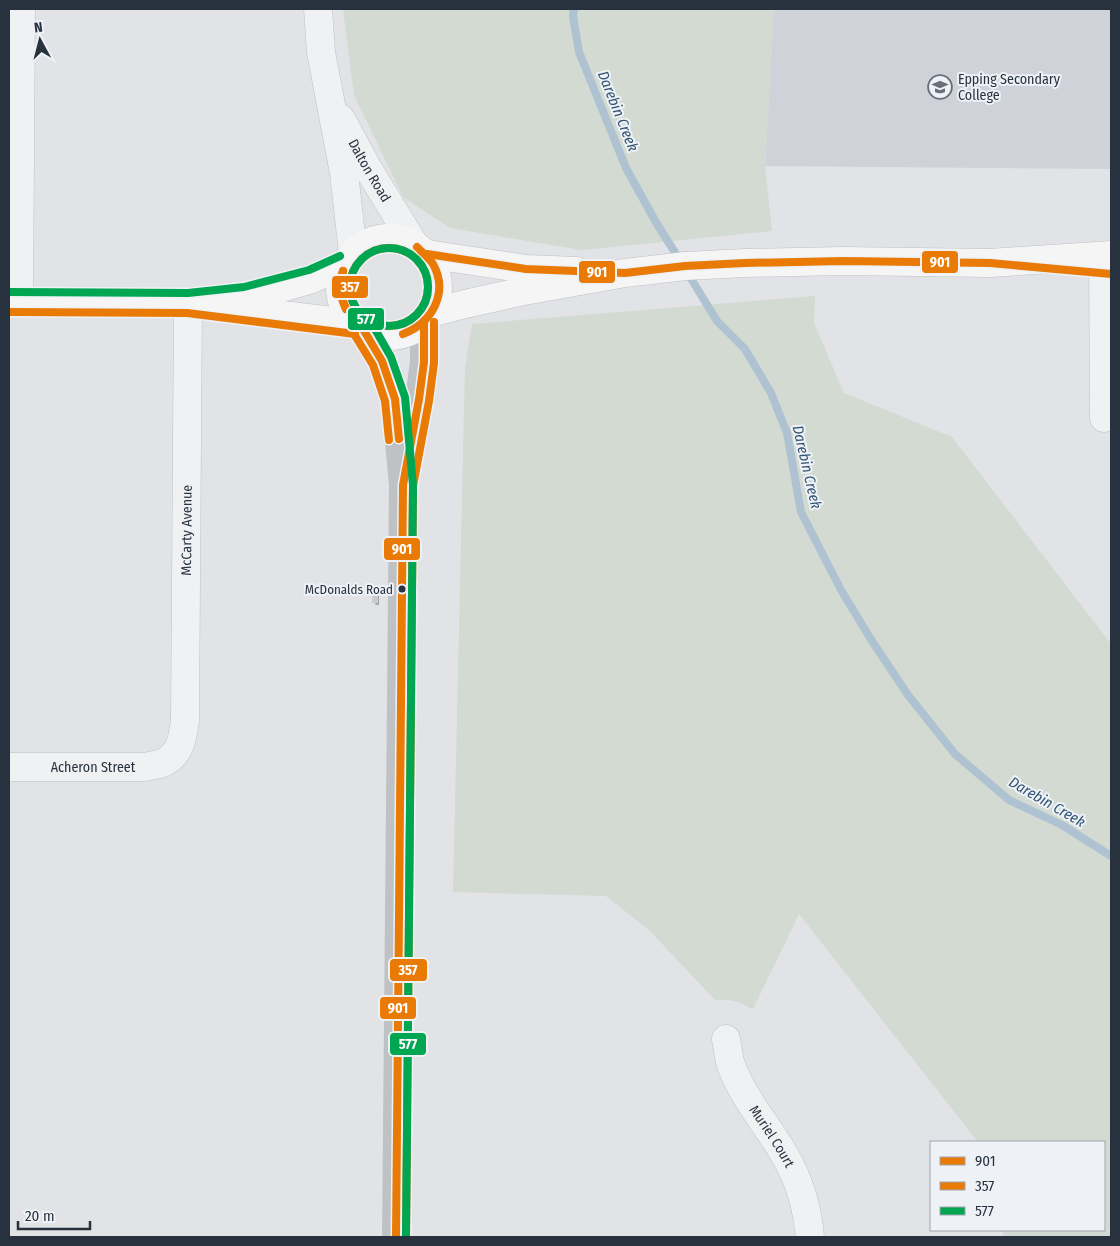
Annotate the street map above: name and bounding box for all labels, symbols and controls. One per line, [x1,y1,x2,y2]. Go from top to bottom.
north arrow [15,15,65,65]
text: N [33,19,44,37]
water label: Darebin Creek [594,68,643,154]
place label: Epping Secondary College [958,71,1061,104]
school or university icon: Epping Secondary College [927,74,953,100]
street label: Dalton Road [345,136,394,205]
line badge: 901 [921,250,959,274]
text: 901 [930,254,950,271]
line badge: 901 [578,260,616,284]
text: 901 [587,264,607,281]
line badge: 357 [331,275,369,299]
text: 357 [339,279,360,296]
line badge: 577 [347,307,385,331]
text: 577 [357,311,375,328]
water label: Darebin Creek [789,423,825,511]
street label: McCarty Avenue [178,485,196,576]
line badge: 901 [383,537,421,561]
text: 901 [392,541,412,558]
place label: McDonalds Road [305,582,393,597]
marker: McDonalds Road [397,584,407,594]
street label: Acheron Street [51,759,136,776]
water label: Darebin Creek [1006,773,1089,831]
line badge: 357 [389,958,428,982]
text: 357 [397,962,418,979]
line badge: 901 [379,996,417,1020]
text: 901 [388,1000,408,1017]
line badge: 577 [389,1032,427,1056]
text: 577 [399,1036,417,1053]
street label: Muriel Court [745,1102,798,1171]
legend [930,1141,1105,1231]
text: 901 [975,1152,996,1170]
text: 357 [975,1177,994,1195]
scale bar [18,1198,90,1230]
text: 577 [975,1202,994,1220]
text: 20 m [25,1207,55,1225]

